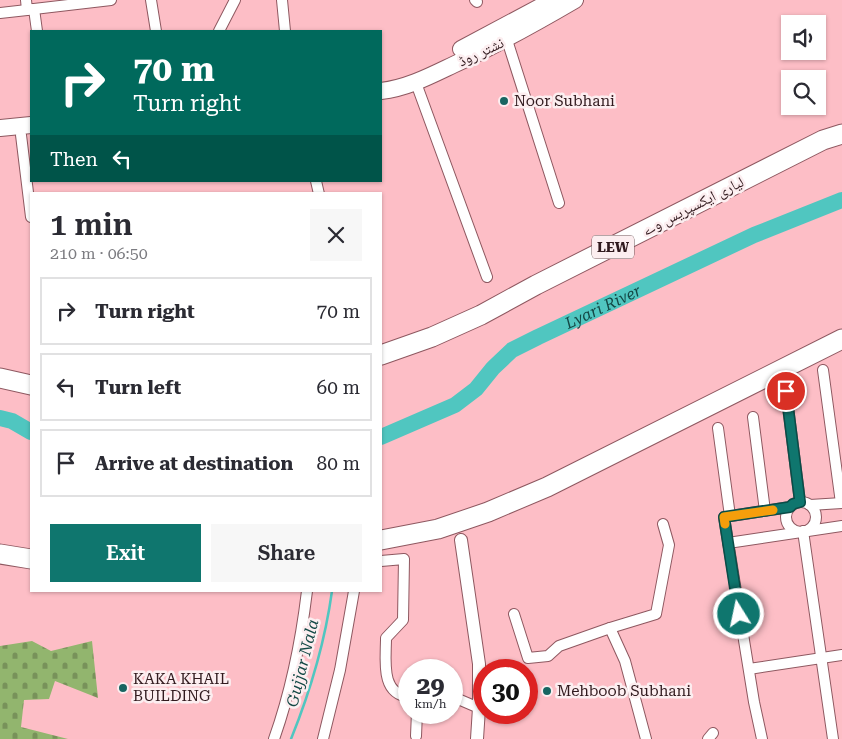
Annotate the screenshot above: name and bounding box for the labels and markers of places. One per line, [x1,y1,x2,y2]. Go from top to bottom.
place label: Noor Subhani [514,92,615,110]
marker: Noor Subhani [498,95,510,107]
pin [765,370,807,412]
place label: KAKA KHAIL BUILDING [133,670,229,705]
marker: KAKA KHAIL BUILDING [117,682,129,694]
place label: Mehboob Subhani [557,682,691,700]
marker: Mehboob Subhani [541,685,553,697]

